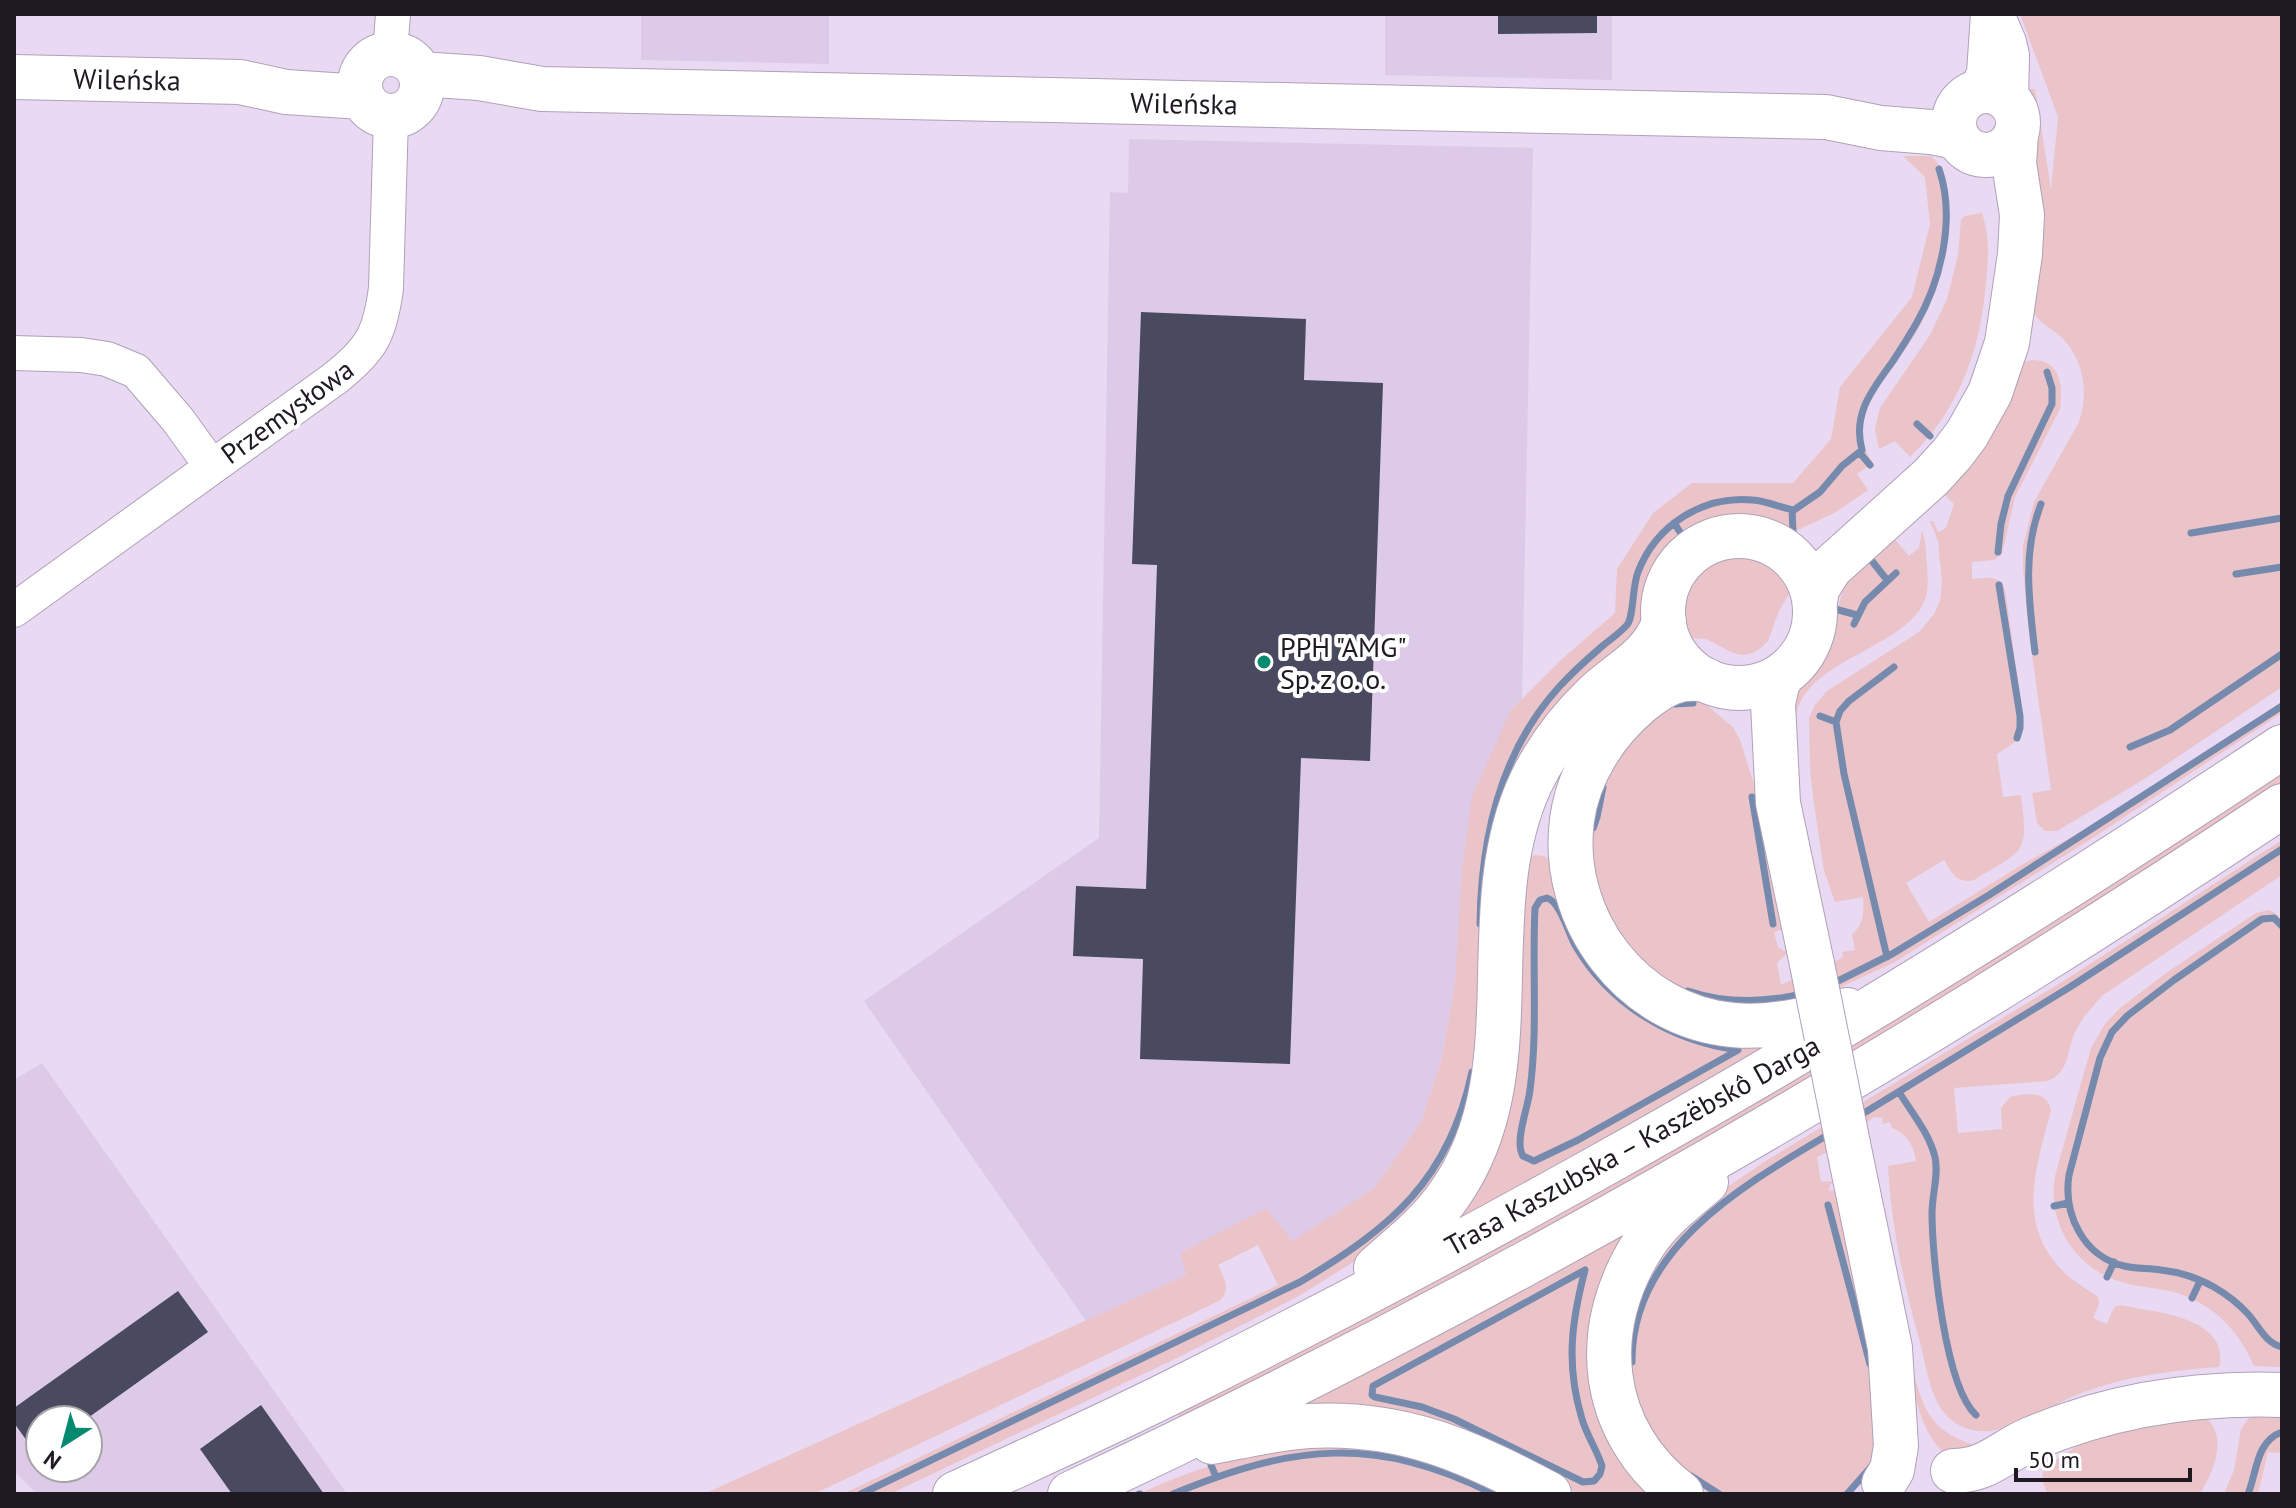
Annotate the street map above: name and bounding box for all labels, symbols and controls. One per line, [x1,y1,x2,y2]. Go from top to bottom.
street label: Wileńska [73,60,181,98]
street label: Wileńska [1130,84,1238,122]
street label: Przemysłowa [213,350,361,472]
place label: PPH "AMG" Sp. z o. o. [1280,628,1407,697]
marker: PPH "AMG" Sp. z o. o. [1255,653,1273,671]
street label: Trasa Kaszubska – Kaszëbskô Darga [1438,1026,1826,1264]
north arrow [24,1404,104,1484]
scale bar [2016,1432,2190,1482]
text: 50 m [2028,1444,2080,1475]
text: N [38,1445,66,1476]

